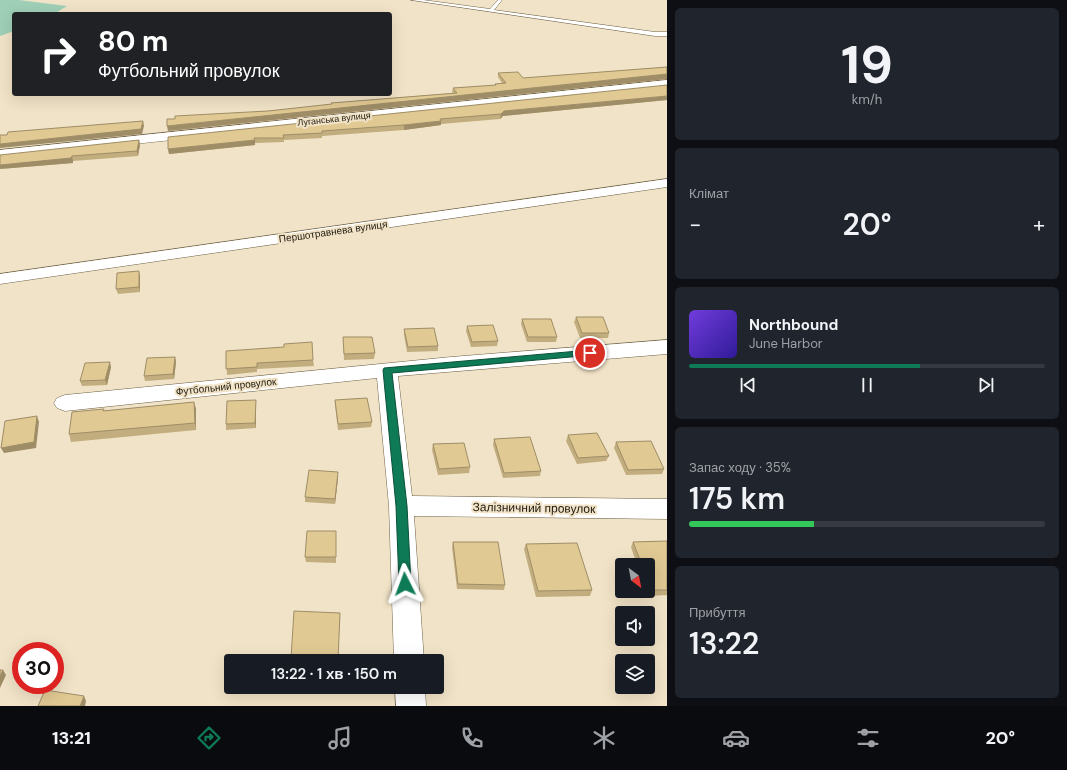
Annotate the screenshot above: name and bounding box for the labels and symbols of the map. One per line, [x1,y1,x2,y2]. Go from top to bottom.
street label: Луганська вулиця [297,109,371,129]
street label: Першотравнева вулиця [278,217,388,246]
pin [573,336,607,370]
street label: Футбольний провулок [175,375,278,398]
street label: Залізничний провулок [473,499,596,517]
north arrow [615,558,655,598]
position arrow [384,563,426,605]
speed limit sign: 30 [12,642,64,694]

